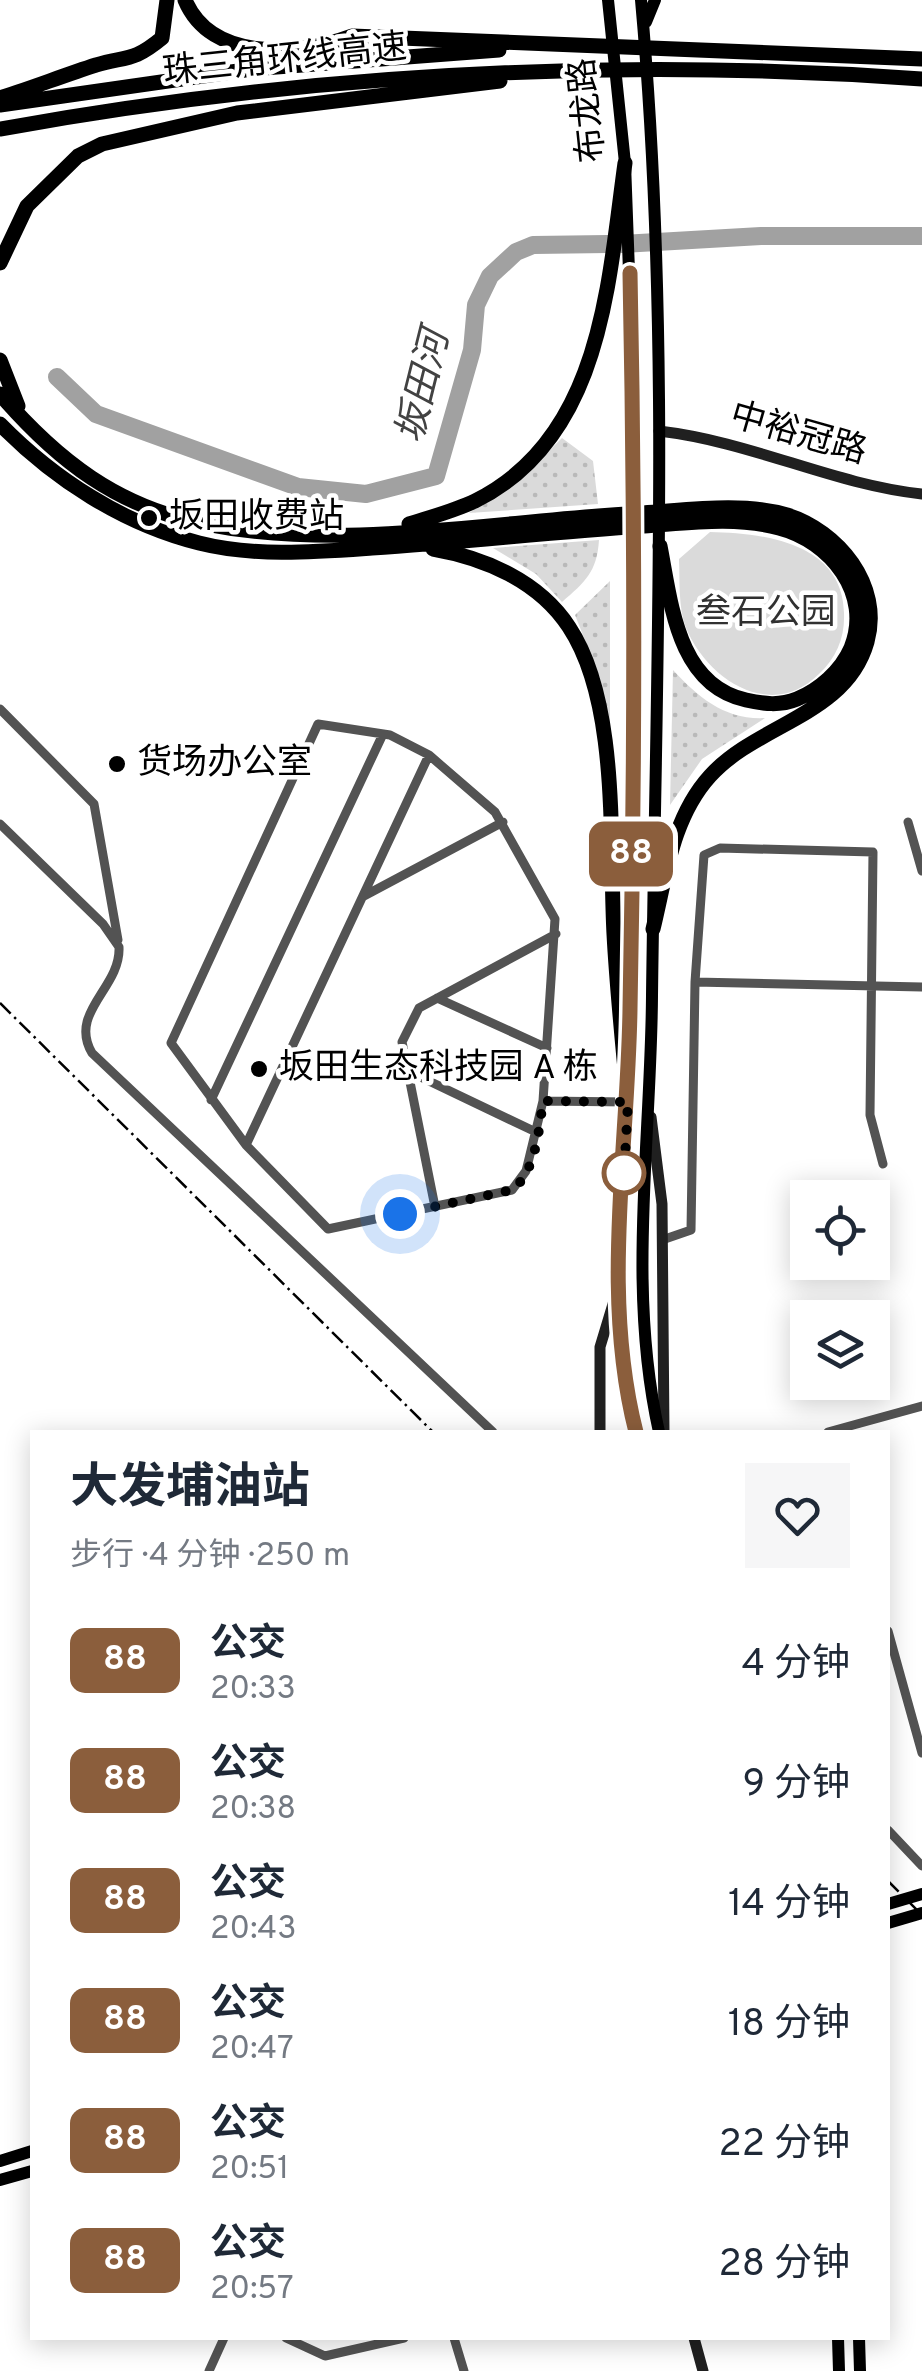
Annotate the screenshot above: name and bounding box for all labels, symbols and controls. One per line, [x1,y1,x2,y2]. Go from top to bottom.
street label: 珠三角环线高速 [161,26,409,96]
street label: 布龙路 [562,55,616,165]
water label: 坂田河 [387,319,464,448]
street label: 中裕冠路 [725,395,871,475]
place label: 坂田收费站 [169,496,344,540]
marker: 坂田收费站 [138,507,160,529]
park label: 叁石公园 [696,592,836,636]
place label: 货场办公室 [137,742,312,786]
marker: 货场办公室 [106,753,128,775]
line badge: 88 [586,822,676,886]
text: 88 [609,832,653,876]
place label: 坂田生态科技园 A 栋 [279,1047,598,1091]
marker: 坂田生态科技园 A 栋 [248,1058,270,1080]
unlabelled marker [603,1152,645,1194]
map controls [790,1180,890,1400]
button: locate [790,1180,890,1280]
your location [375,1189,425,1239]
button: layers [790,1300,890,1400]
text: 大发埔油站 [70,1460,310,1520]
button: heart [745,1463,850,1568]
text: 步行 · 4 分钟 · 250 m [70,1537,350,1577]
text: 公交 [210,1621,286,1670]
text: 88 [103,1638,147,1682]
text: 4 分钟 [741,1641,850,1690]
text: 20:33 [210,1670,296,1710]
text: 公交 [210,1741,286,1790]
text: 88 [103,1758,147,1802]
text: 9 分钟 [742,1761,850,1810]
text: 20:38 [210,1790,296,1830]
text: 公交 [210,1861,286,1910]
text: 88 [103,1878,147,1922]
text: 14 分钟 [728,1881,850,1930]
text: 20:43 [210,1910,296,1950]
text: 公交 [210,1981,286,2030]
text: 88 [103,1998,147,2042]
text: 18 分钟 [728,2001,850,2050]
text: 20:47 [210,2030,294,2070]
text: 公交 [210,2101,286,2150]
text: 88 [103,2118,147,2162]
text: 22 分钟 [719,2121,850,2170]
text: 20:51 [210,2150,289,2190]
text: 公交 [210,2221,286,2270]
text: 88 [103,2238,147,2282]
text: 28 分钟 [719,2241,850,2290]
text: 20:57 [210,2270,294,2310]

